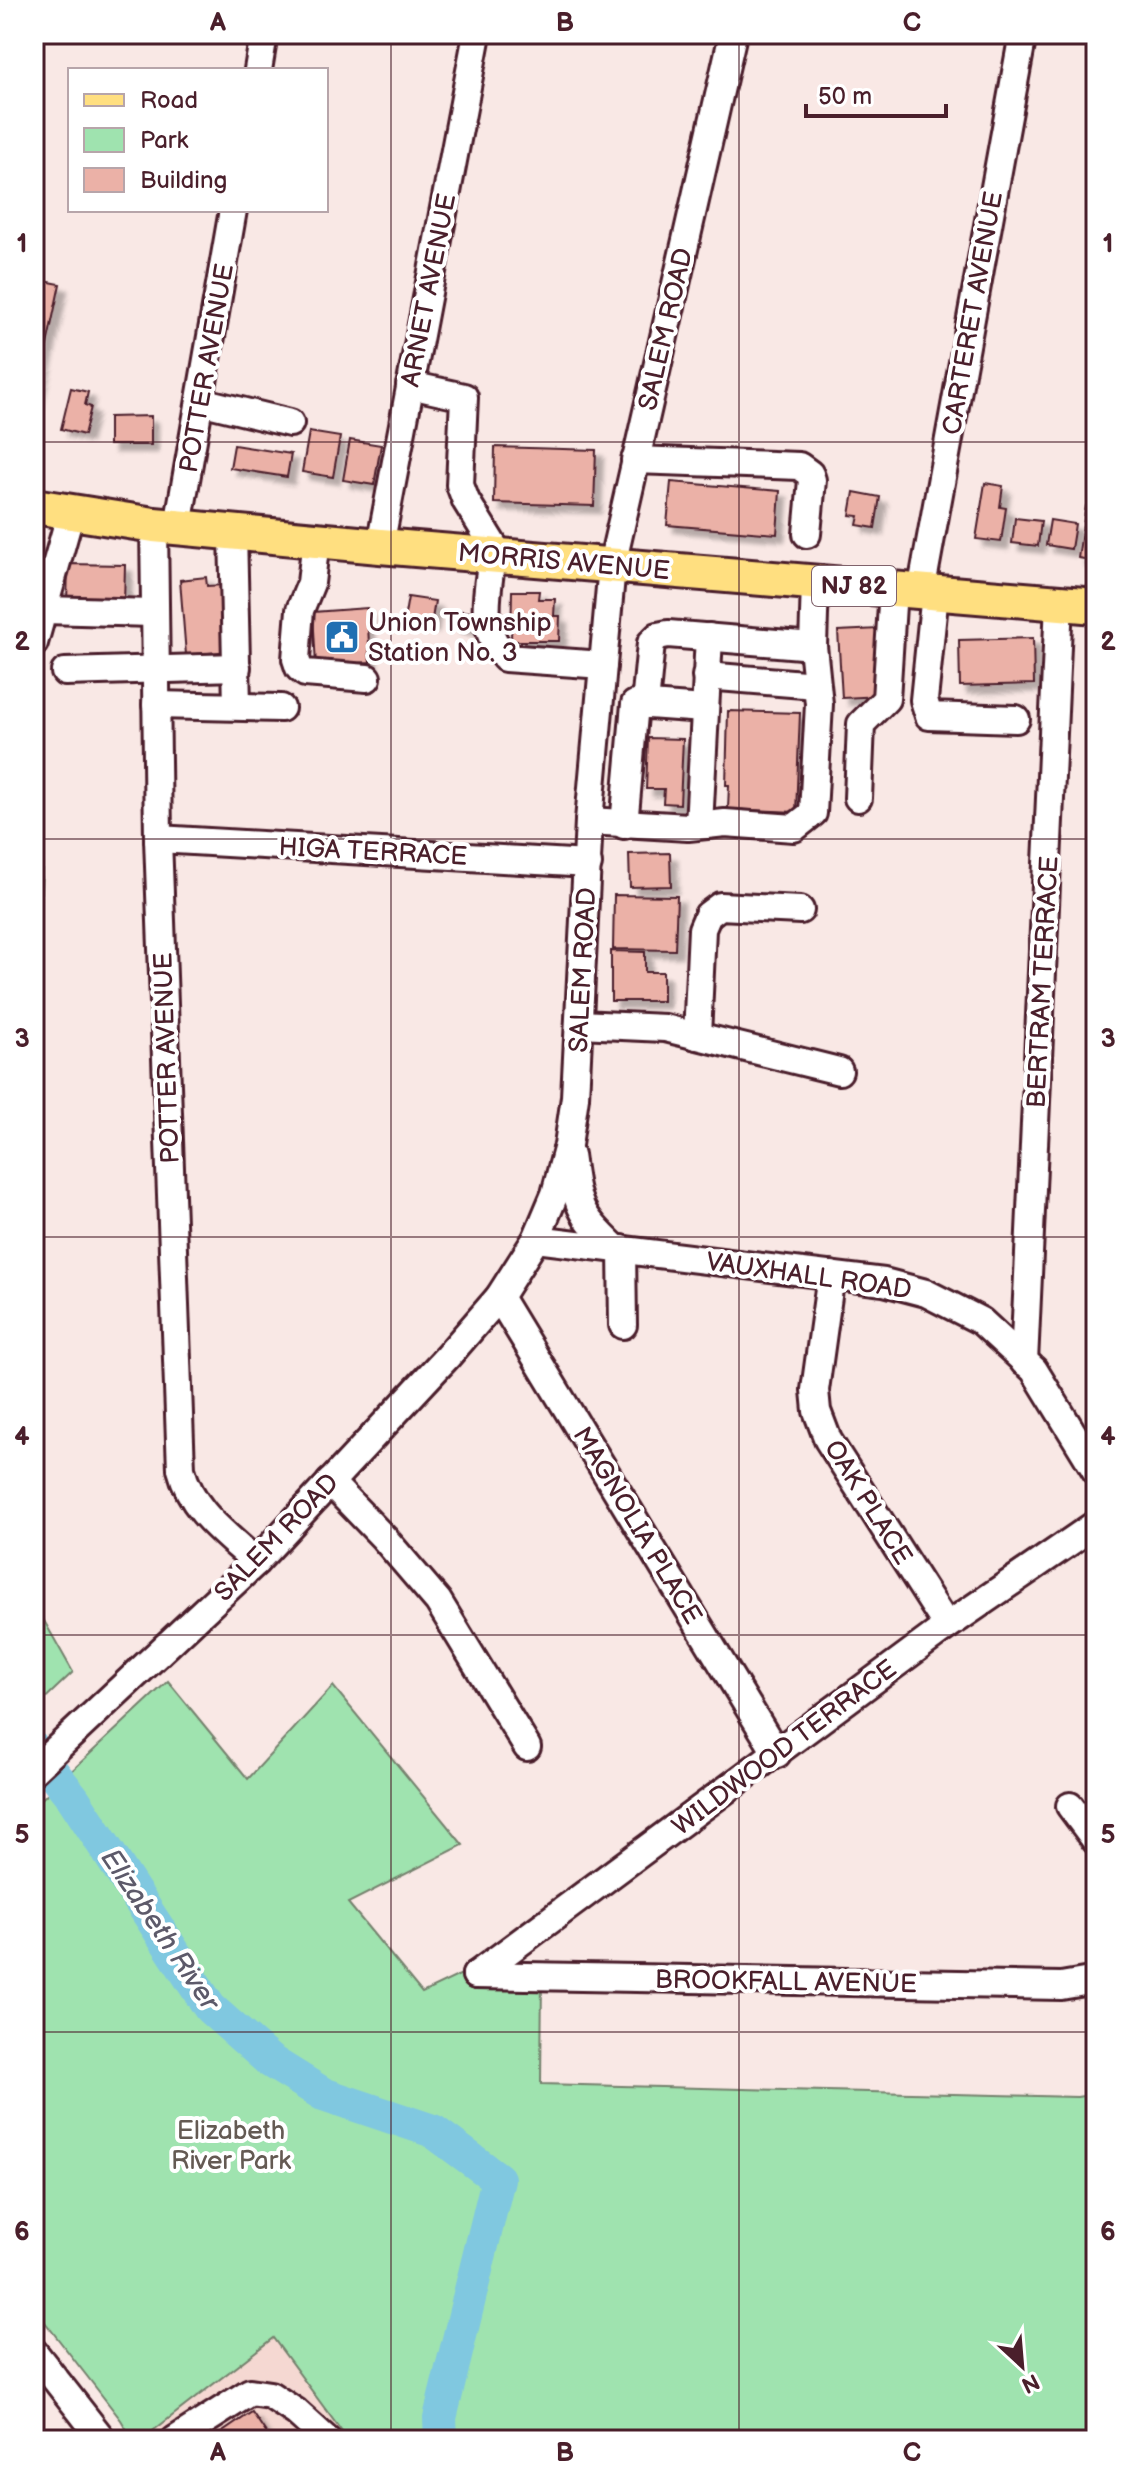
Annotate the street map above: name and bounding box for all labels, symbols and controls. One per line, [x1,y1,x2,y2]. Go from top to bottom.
text: A [209,8,226,39]
text: B [556,8,574,39]
text: C [903,8,921,39]
legend [68,68,328,212]
scale bar [806,68,946,118]
text: 50 m [818,82,872,111]
text: Road [140,86,198,115]
text: Park [140,126,188,155]
text: Building [140,166,227,195]
street label: CARTERET AVENUE [937,189,1010,437]
street label: ARNET AVENUE [396,191,463,390]
text: 1 [17,229,27,260]
text: 1 [1103,229,1113,260]
street label: SALEM ROAD [633,245,700,413]
street label: POTTER AVENUE [174,261,241,475]
street label: MORRIS AVENUE [457,538,671,587]
road number: NJ 82 [812,566,896,606]
place label: Union Township Station No. 3 [368,608,551,669]
public building icon: Union Township Station No. 3 [323,618,361,656]
text: 2 [14,627,30,658]
text: 2 [1100,627,1116,658]
street label: HIGA TERRACE [278,832,468,873]
street label: BERTRAM TERRACE [1021,855,1066,1109]
street label: SALEM ROAD [564,887,603,1054]
street label: POTTER AVENUE [148,952,187,1164]
text: 3 [14,1024,30,1055]
text: 3 [1100,1024,1116,1055]
street label: VAUXHALL ROAD [704,1247,914,1306]
text: 4 [14,1422,30,1453]
street label: MAGNOLIA PLACE [566,1422,708,1630]
text: 4 [1100,1422,1116,1453]
street label: OAK PLACE [817,1435,918,1571]
street label: SALEM ROAD [208,1468,346,1608]
street label: WILDWOOD TERRACE [667,1654,903,1843]
text: 5 [14,1820,30,1851]
text: 5 [1100,1820,1116,1851]
water label: Elizabeth River [94,1843,227,2018]
street label: BROOKFALL AVENUE [655,1965,917,2000]
park label: Elizabeth River Park [171,2116,291,2177]
text: 6 [14,2217,30,2248]
text: 6 [1100,2217,1116,2248]
north arrow [982,2326,1062,2406]
text: N [1017,2367,1043,2398]
text: A [209,2438,226,2469]
text: B [556,2438,574,2469]
text: C [903,2438,921,2469]

